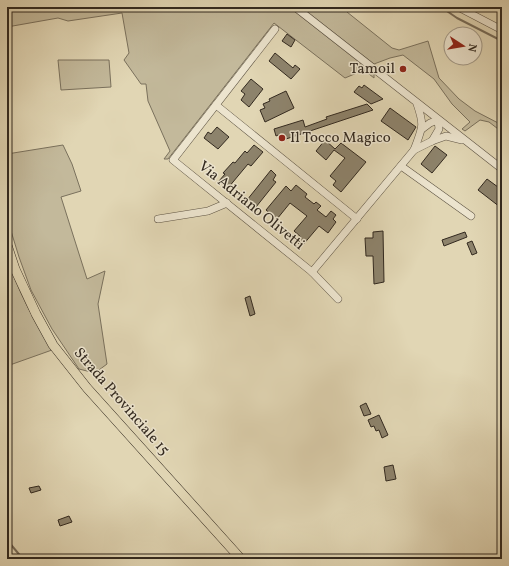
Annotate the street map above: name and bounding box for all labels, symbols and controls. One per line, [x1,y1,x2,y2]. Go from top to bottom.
north arrow [443,26,483,66]
text: N [463,42,479,53]
place label: Tamoil [349,59,395,80]
marker: Tamoil [398,64,408,74]
place label: Il Tocco Magico [290,128,391,149]
marker: Il Tocco Magico [277,133,287,143]
street label: Via Adriano Olivetti [193,157,309,255]
street label: Strada Provinciale 15 [68,343,174,461]

